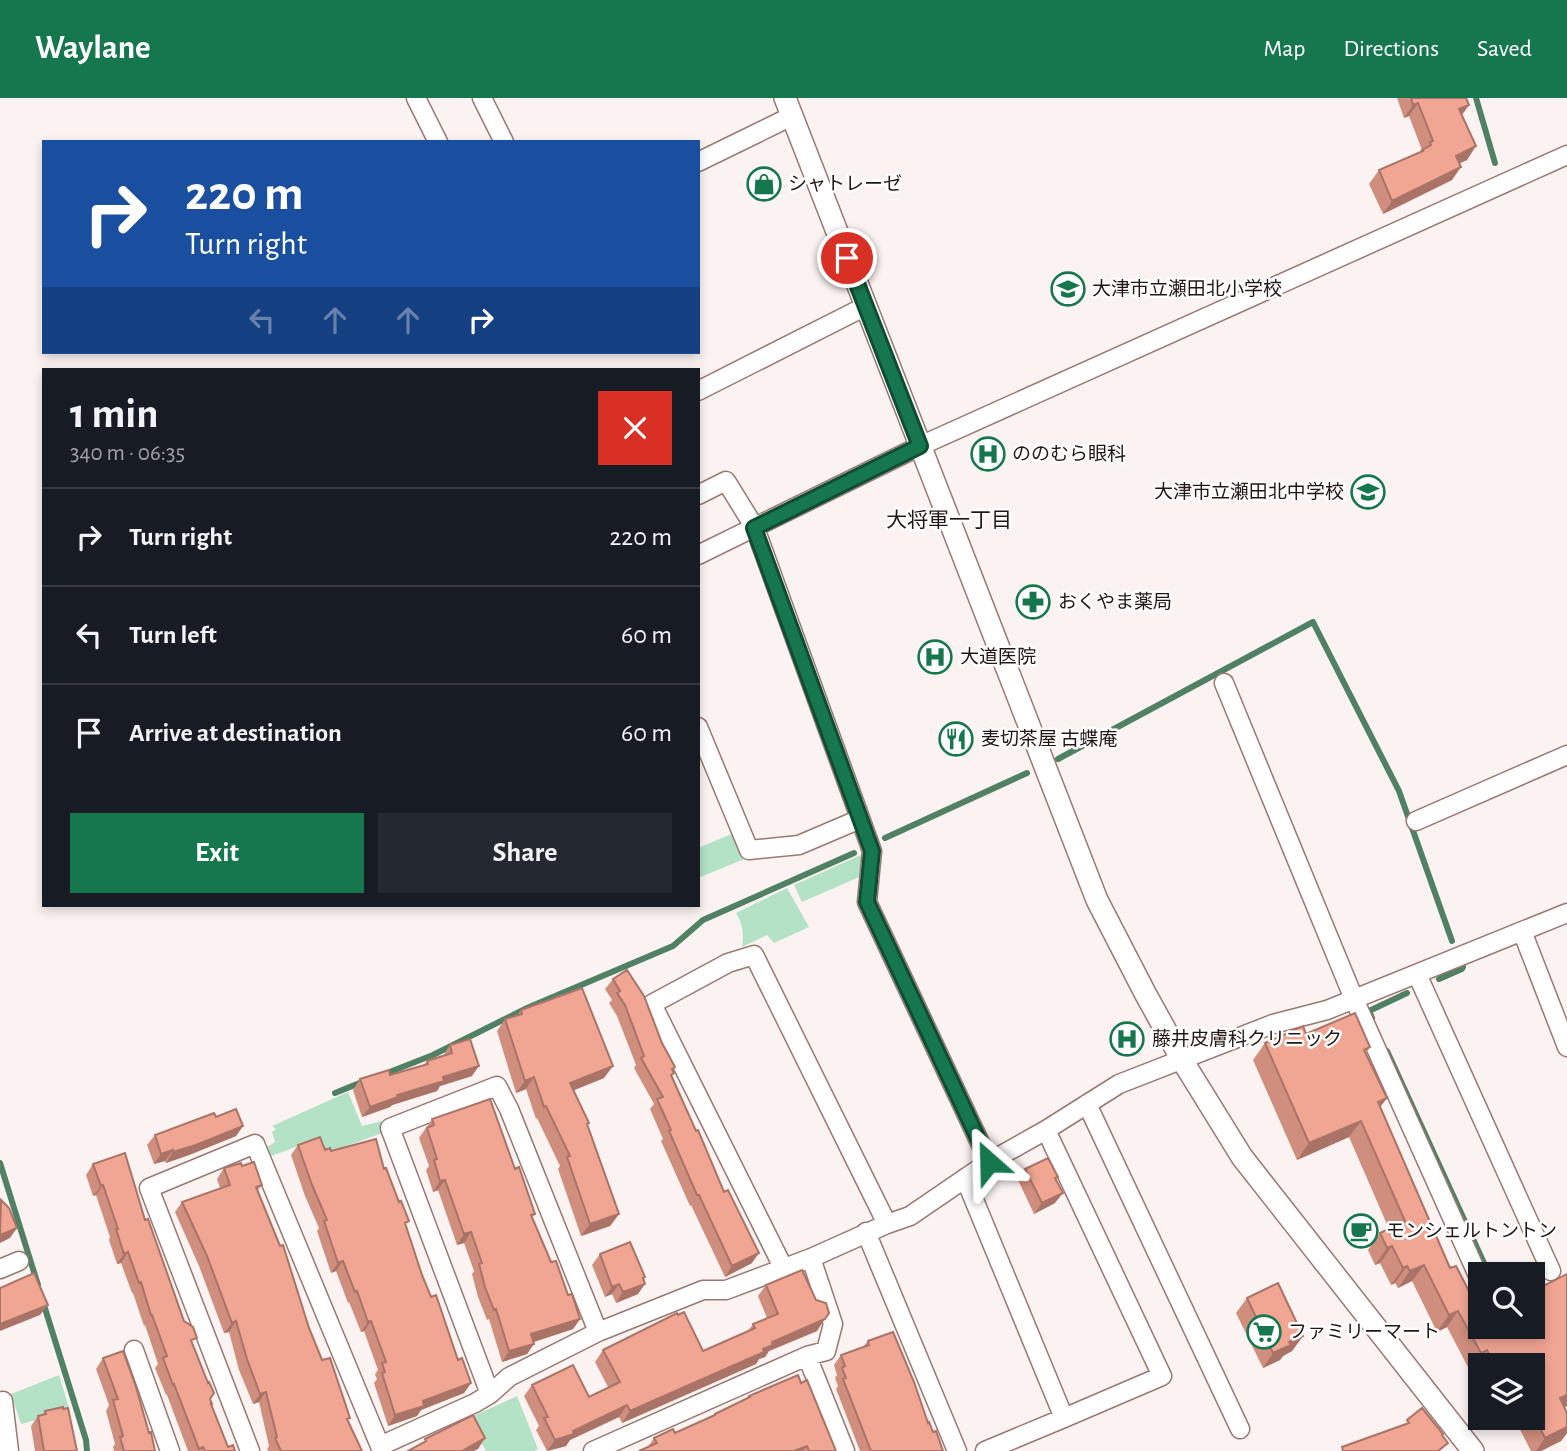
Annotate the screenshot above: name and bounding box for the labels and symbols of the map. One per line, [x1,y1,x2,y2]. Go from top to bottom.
shop icon: シャトレーゼ [745,165,783,203]
place label: シャトレーゼ [788,174,902,194]
pin [817,228,877,288]
school or university icon: 大津市立瀬田北小学校 [1049,270,1087,308]
place label: 大津市立瀬田北小学校 [1092,278,1282,299]
hospital icon: ののむら眼科 [969,435,1007,473]
place label: ののむら眼科 [1012,444,1126,464]
school or university icon: 大津市立瀬田北中学校 [1349,473,1387,511]
place label: 大津市立瀬田北中学校 [1154,481,1344,502]
district label: 大将軍一丁目 [886,509,1012,531]
pharmacy icon: おくやま薬局 [1014,583,1052,621]
place label: おくやま薬局 [1058,591,1172,612]
hospital icon: 大道医院 [916,638,954,676]
place label: 大道医院 [960,647,1036,667]
restaurant icon: 麦切茶屋 古蝶庵 [937,720,975,758]
place label: 麦切茶屋 古蝶庵 [981,729,1117,749]
hospital icon: 藤井皮膚科クリニック [1108,1020,1146,1058]
place label: 藤井皮膚科クリニック [1152,1028,1342,1049]
position arrow [952,1125,1026,1199]
cafe icon: モンシェルトントン [1342,1212,1380,1250]
place label: モンシェルトントン [1386,1222,1557,1241]
supermarket icon: ファミリーマート [1245,1313,1283,1351]
place label: ファミリーマート [1288,1323,1440,1342]

